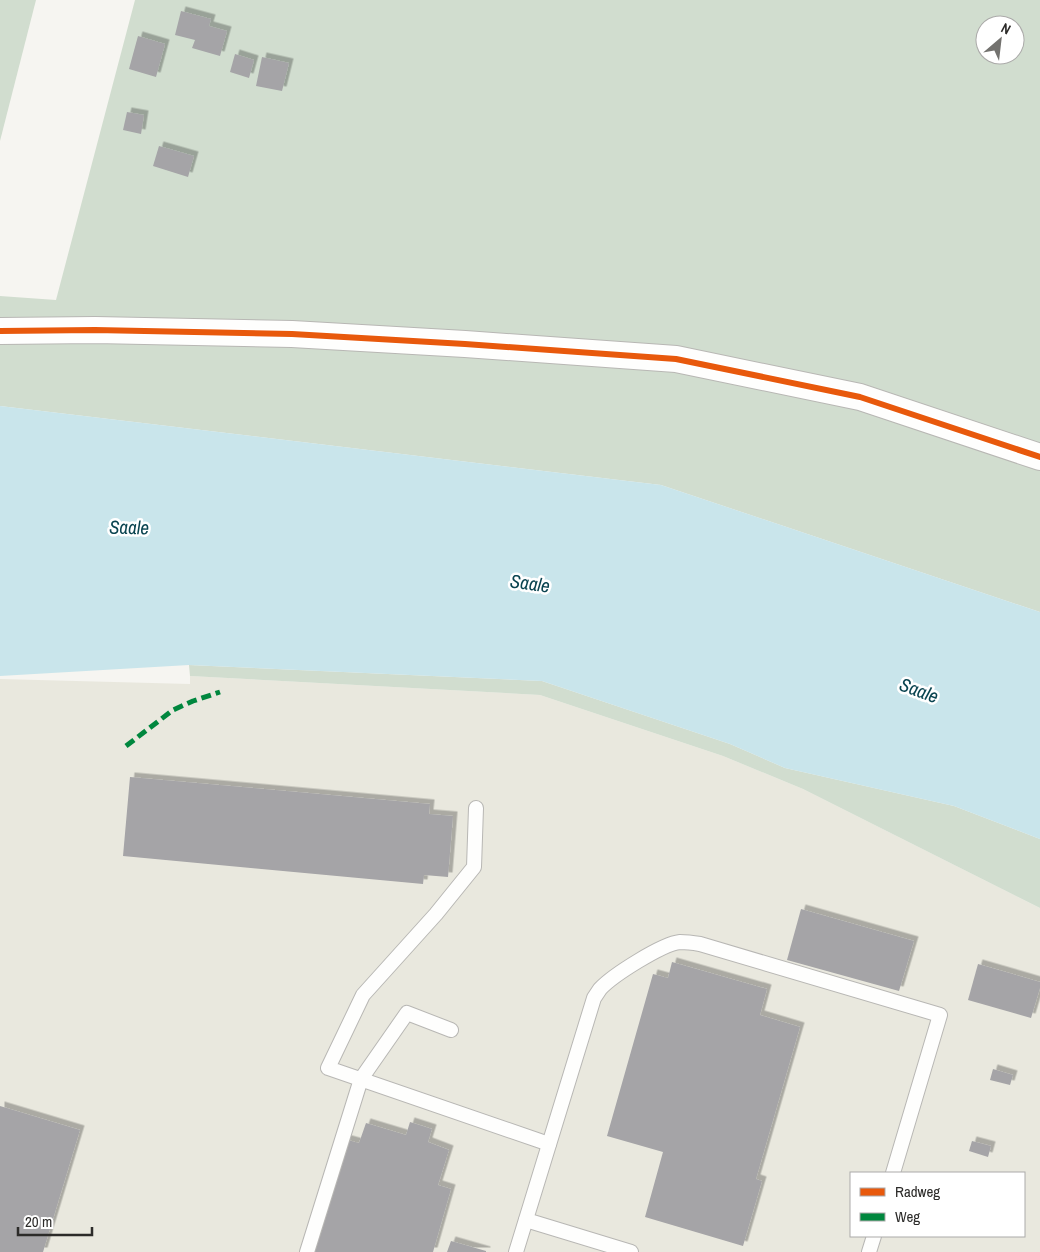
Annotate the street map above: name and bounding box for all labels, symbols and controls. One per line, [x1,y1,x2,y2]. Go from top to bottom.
north arrow [975,15,1025,65]
text: N [998,19,1014,38]
water label: Saale [109,514,149,540]
water label: Saale [508,567,552,599]
water label: Saale [896,671,942,709]
legend [850,1172,1025,1237]
text: Radweg [895,1181,940,1202]
scale bar [18,1204,91,1236]
text: Weg [895,1206,920,1227]
text: 20 m [25,1211,52,1232]

